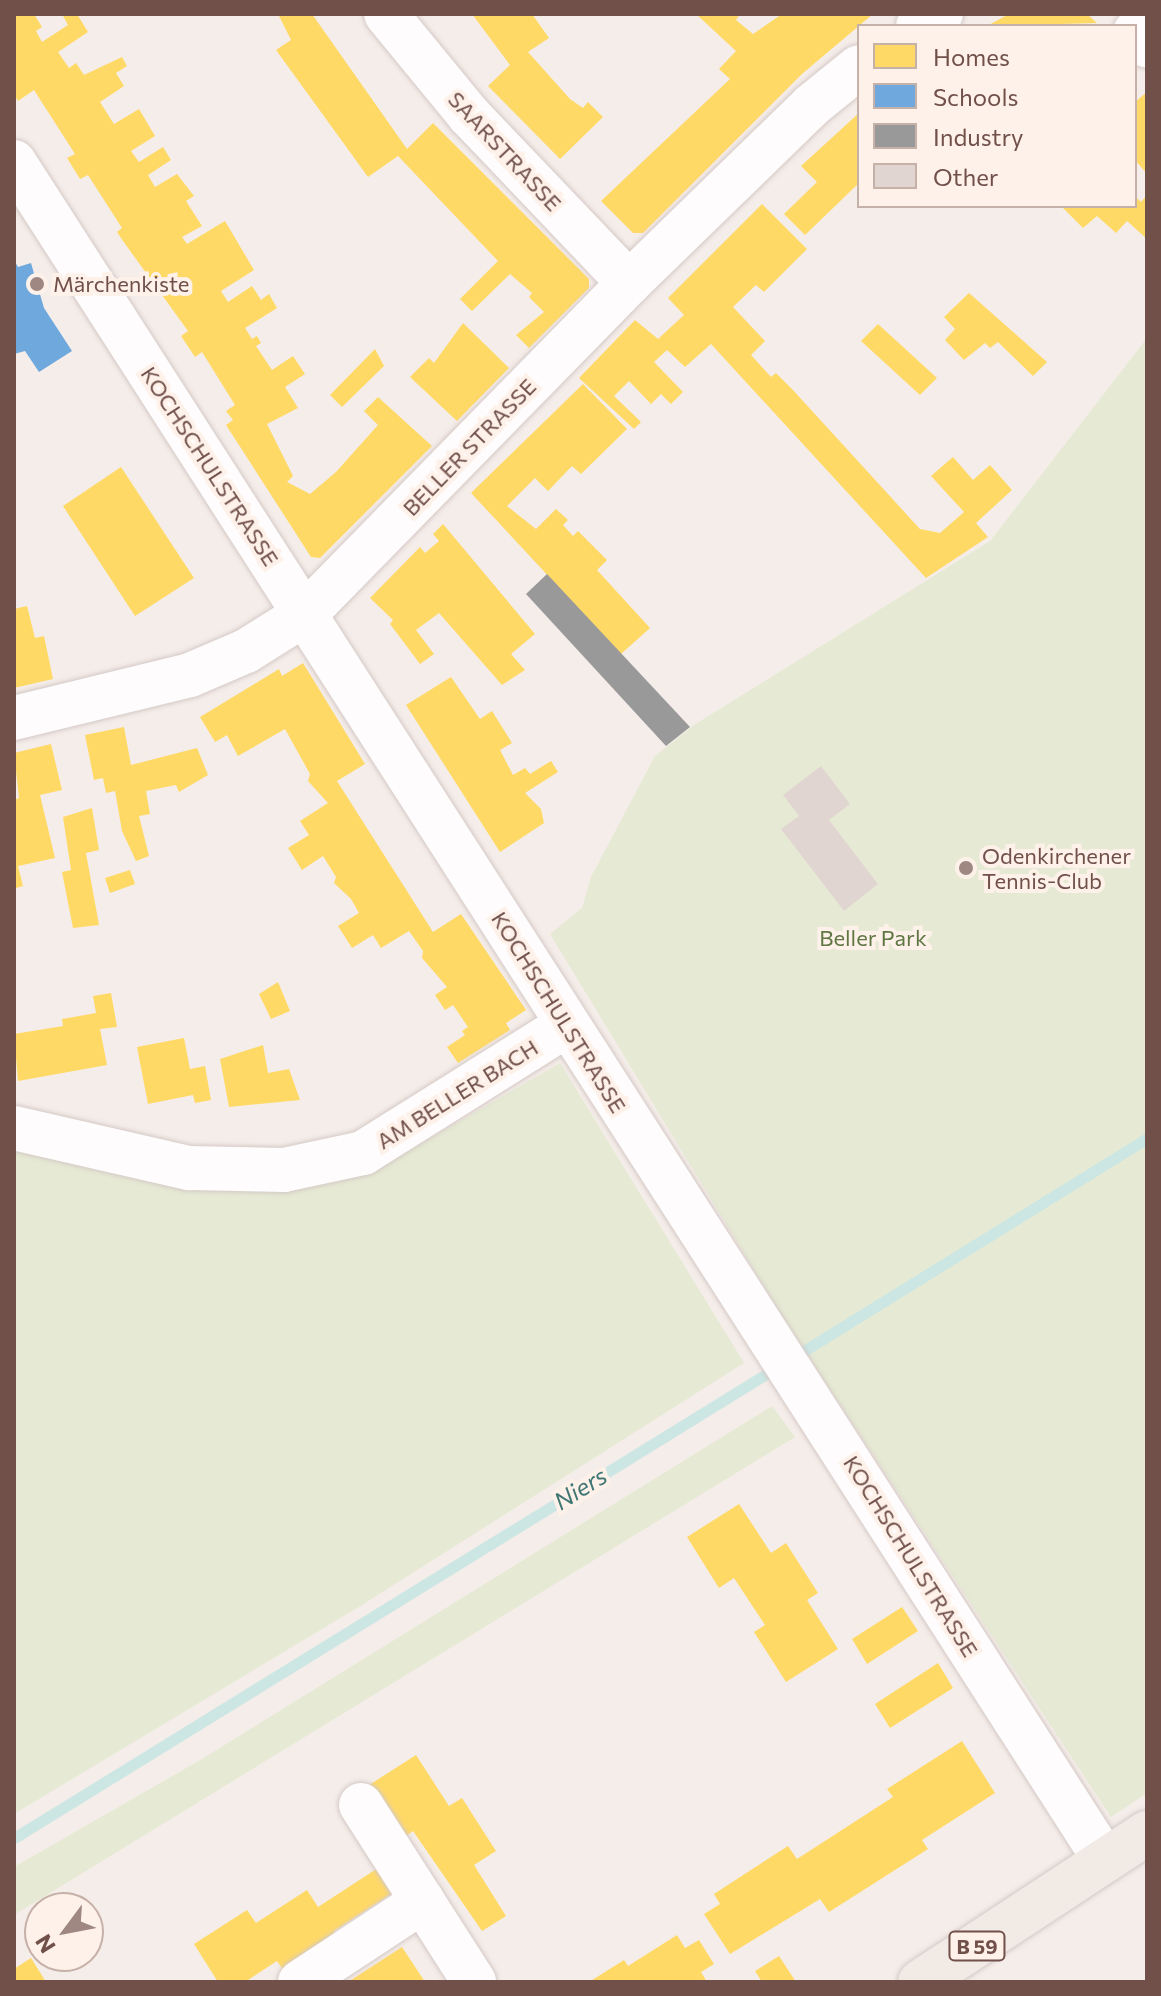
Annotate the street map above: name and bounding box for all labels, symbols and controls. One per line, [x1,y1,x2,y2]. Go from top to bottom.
legend [857,24,1137,208]
text: Homes [933,42,1010,71]
text: Schools [933,82,1018,111]
street label: SAARSTRASSE [443,86,567,216]
text: Industry [933,122,1023,151]
text: Other [933,162,998,191]
place label: Märchenkiste [53,271,189,297]
marker: Märchenkiste [28,275,46,293]
street label: KOCHSCHULSTRASSE [136,361,284,571]
street label: BELLER STRASSE [397,373,541,521]
place label: Odenkirchener Tennis-Club [982,842,1131,894]
marker: Odenkirchener Tennis-Club [957,859,975,877]
street label: KOCHSCHULSTRASSE [486,907,632,1117]
park label: Beller Park [819,925,927,951]
street label: AM BELLER BACH [372,1034,542,1154]
street label: KOCHSCHULSTRASSE [838,1451,984,1661]
water label: Niers [548,1461,612,1515]
north arrow [24,1892,104,1972]
text: N [29,1930,61,1958]
road number: B 59 [947,1930,1007,1962]

